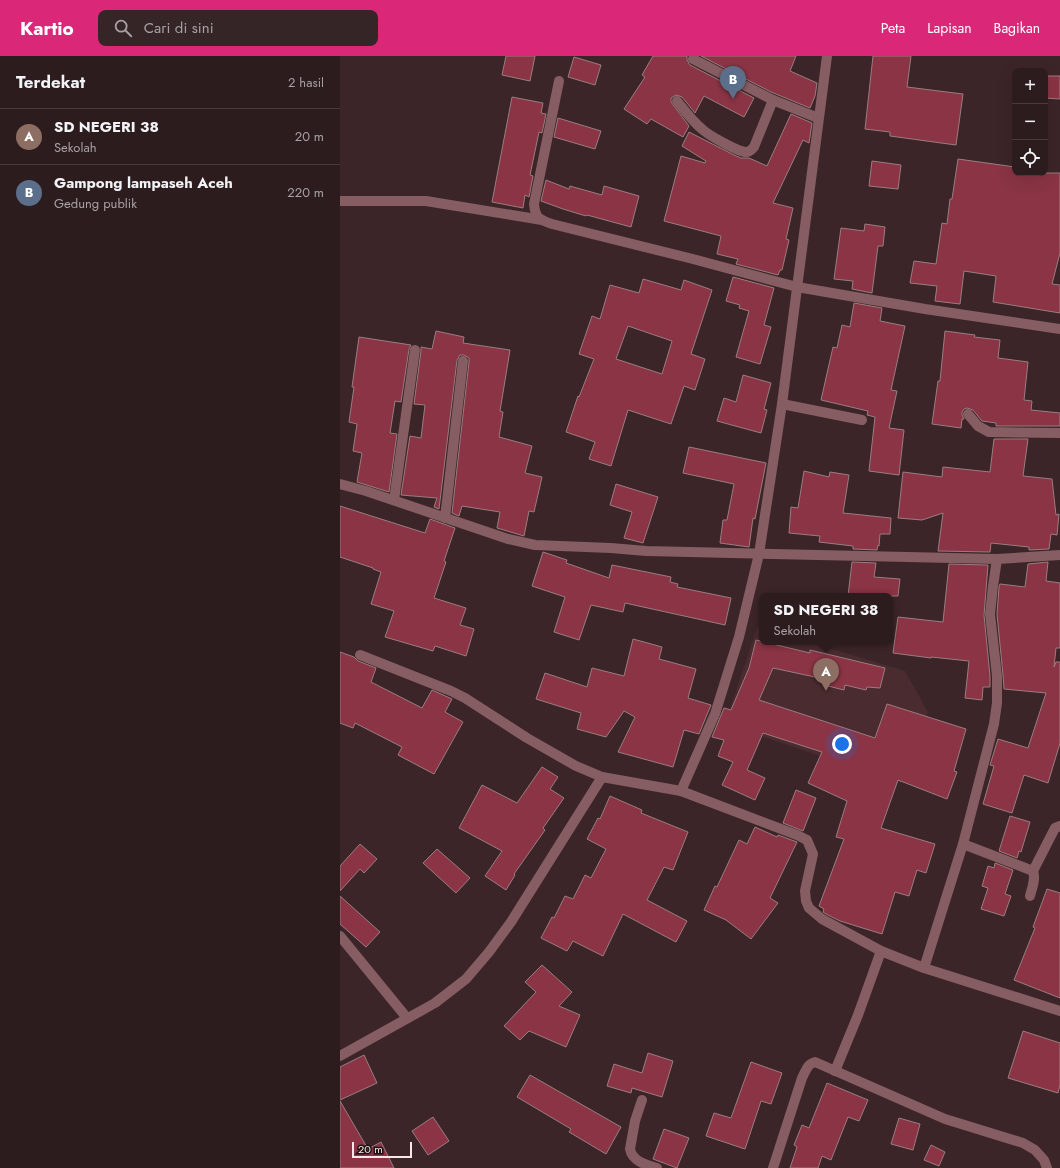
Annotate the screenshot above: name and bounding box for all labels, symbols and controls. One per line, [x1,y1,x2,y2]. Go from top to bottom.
search box [98,10,378,46]
text: Kartio [20,15,74,42]
icon: search [112,17,134,39]
text: Cari di sini [144,17,214,39]
text: Peta [881,18,905,38]
text: Lapisan [927,18,972,38]
text: Bagikan [994,18,1040,38]
pin: B [720,66,746,99]
map controls [1012,68,1048,176]
button: + [1012,68,1048,104]
text: Terdekat [16,70,85,94]
text: 2 hasil [288,73,324,92]
button: − [1012,104,1048,140]
text: SD NEGERI 38 [54,116,159,138]
text: A [24,127,34,146]
text: 20 m [295,127,324,146]
text: Sekolah [54,138,97,157]
button: locate [1012,140,1048,176]
text: Gampong lampaseh Aceh [54,172,233,194]
text: B [25,183,33,202]
text: 220 m [287,183,324,202]
text: Gedung publik [54,194,137,213]
popup [759,593,893,645]
text: SD NEGERI 38 [774,599,878,621]
text: Sekolah [774,621,816,640]
pin: A [813,658,839,691]
your location [832,734,852,754]
scale bar [352,1140,412,1159]
text: 20 m [358,1141,383,1157]

